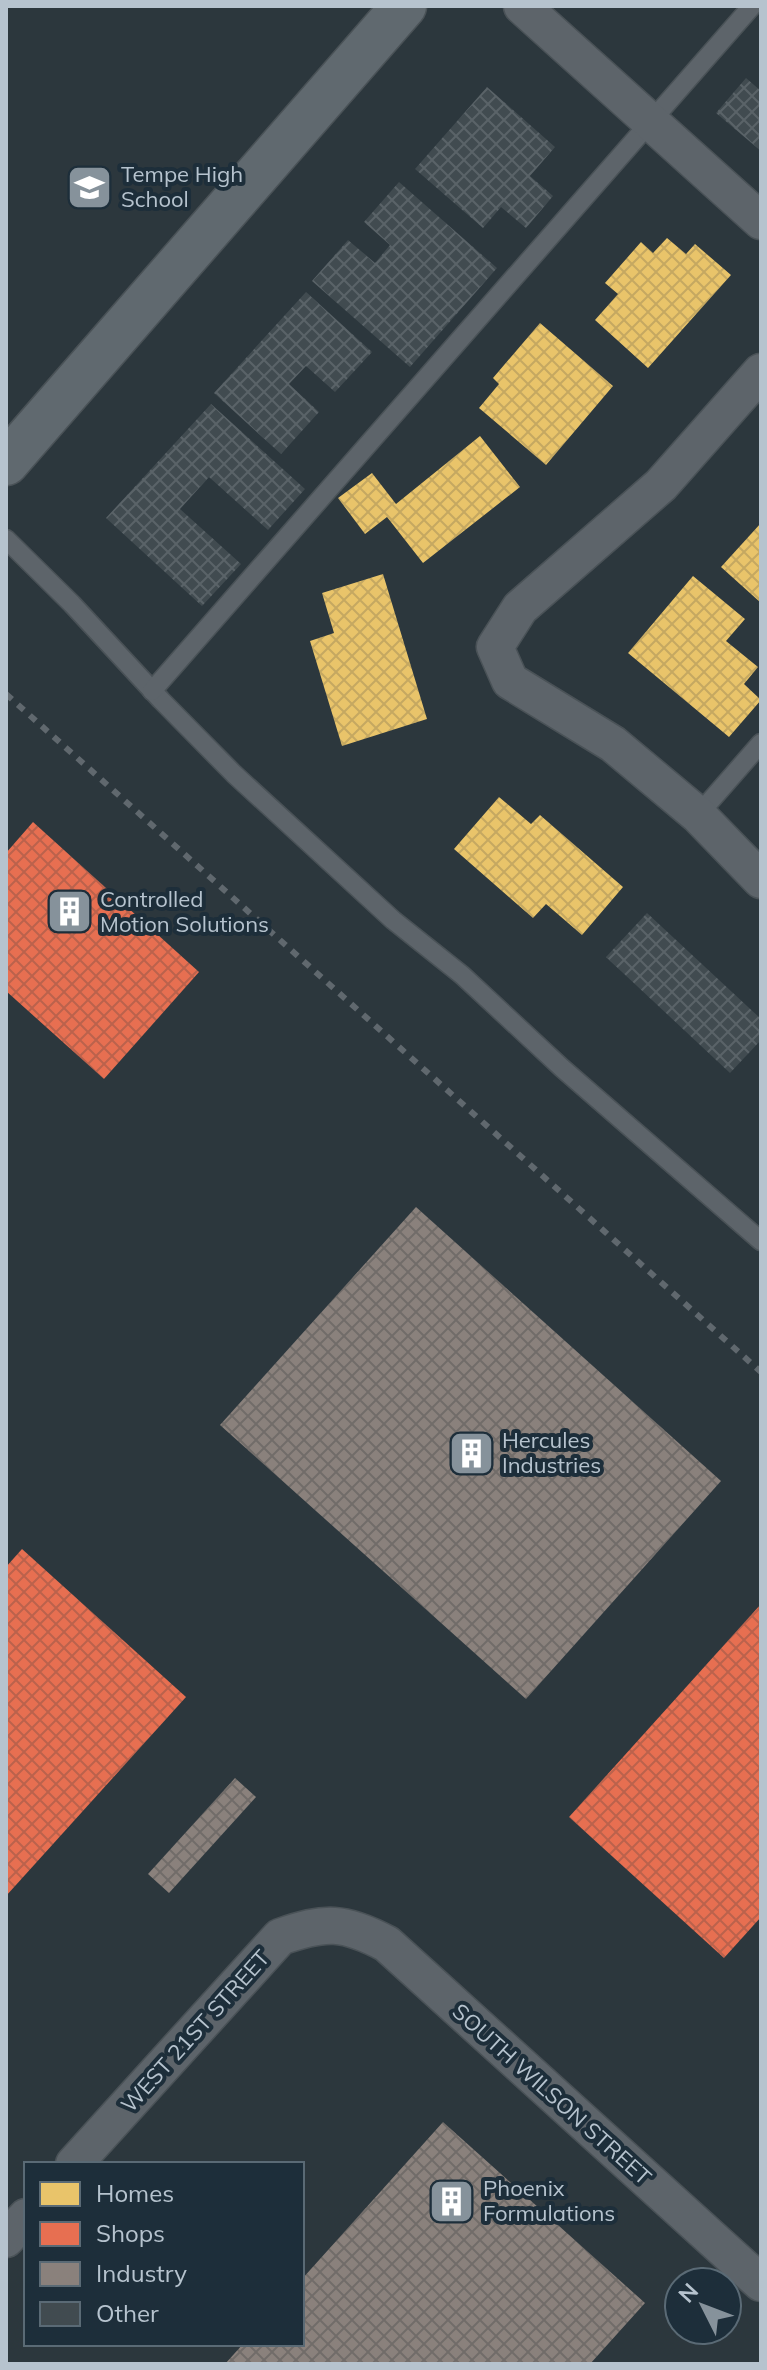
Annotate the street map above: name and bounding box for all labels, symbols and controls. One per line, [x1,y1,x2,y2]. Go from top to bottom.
place label: Tempe High School [121,160,243,213]
school or university icon: Tempe High School [66,163,114,211]
place label: Controlled Motion Solutions [100,885,269,938]
building icon: Controlled Motion Solutions [45,888,93,936]
place label: Hercules Industries [502,1426,601,1479]
building icon: Hercules Industries [447,1429,495,1477]
street label: WEST 21ST STREET [115,1944,275,2118]
street label: SOUTH WILSON STREET [447,1997,657,2191]
legend [24,2162,304,2346]
place label: Phoenix Formulations [483,2174,615,2227]
building icon: Phoenix Formulations [428,2177,476,2225]
text: Homes [96,2178,174,2208]
text: Shops [96,2218,165,2248]
text: Industry [96,2258,187,2288]
north arrow [663,2266,743,2346]
text: N [672,2277,704,2308]
text: Other [96,2298,159,2328]

